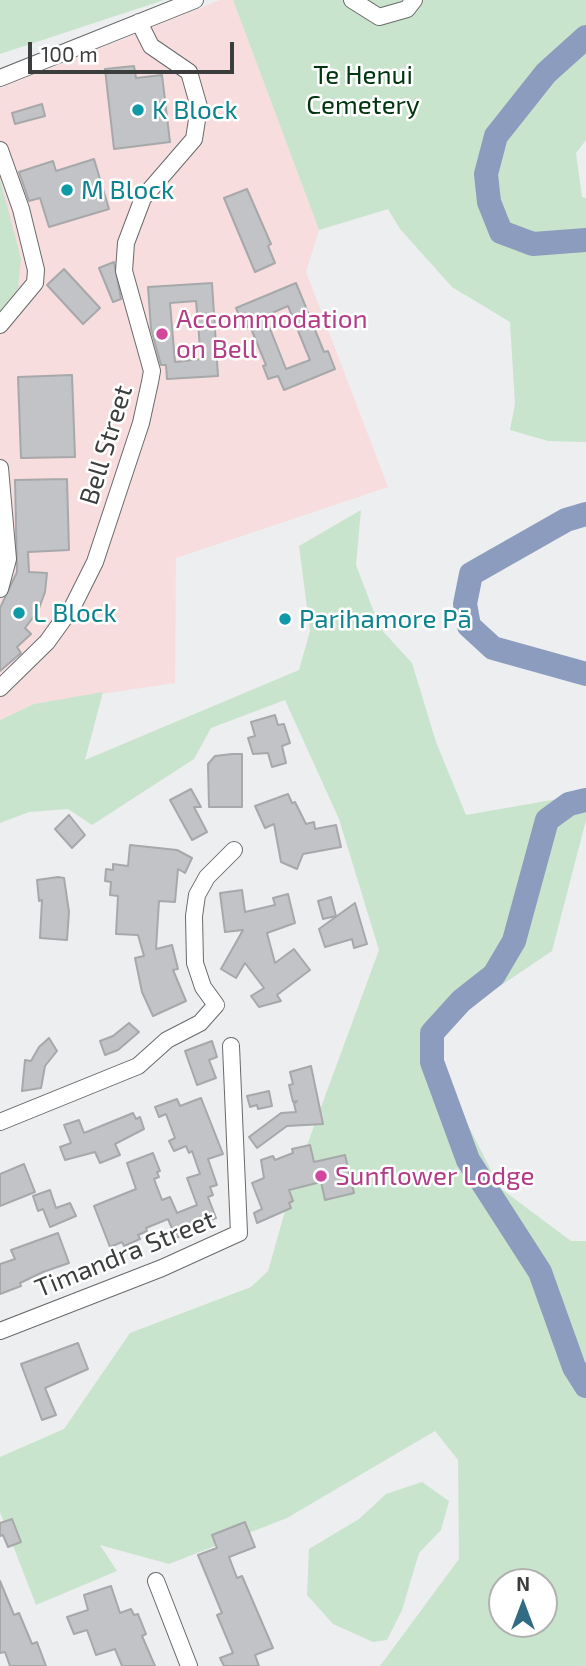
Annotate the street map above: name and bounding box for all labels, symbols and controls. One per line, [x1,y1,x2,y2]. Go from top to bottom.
scale bar [32,28,238,72]
text: 100 m [41,41,98,66]
park label: Te Henui Cemetery [306,59,420,120]
place label: K Block [152,94,238,126]
marker: K Block [130,102,146,118]
place label: M Block [81,174,174,206]
marker: M Block [59,182,75,198]
place label: Accommodation on Bell [176,303,368,364]
marker: Accommodation on Bell [154,326,170,342]
street label: Bell Street [73,381,139,509]
place label: L Block [33,597,117,629]
place label: Parihamore Pā [299,603,472,635]
marker: L Block [11,605,27,621]
marker: Parihamore Pā [277,611,293,627]
place label: Sunflower Lodge [335,1160,534,1192]
marker: Sunflower Lodge [313,1168,329,1184]
street label: Timandra Street [30,1204,220,1304]
north arrow [488,1568,558,1638]
text: N [516,1572,530,1595]

